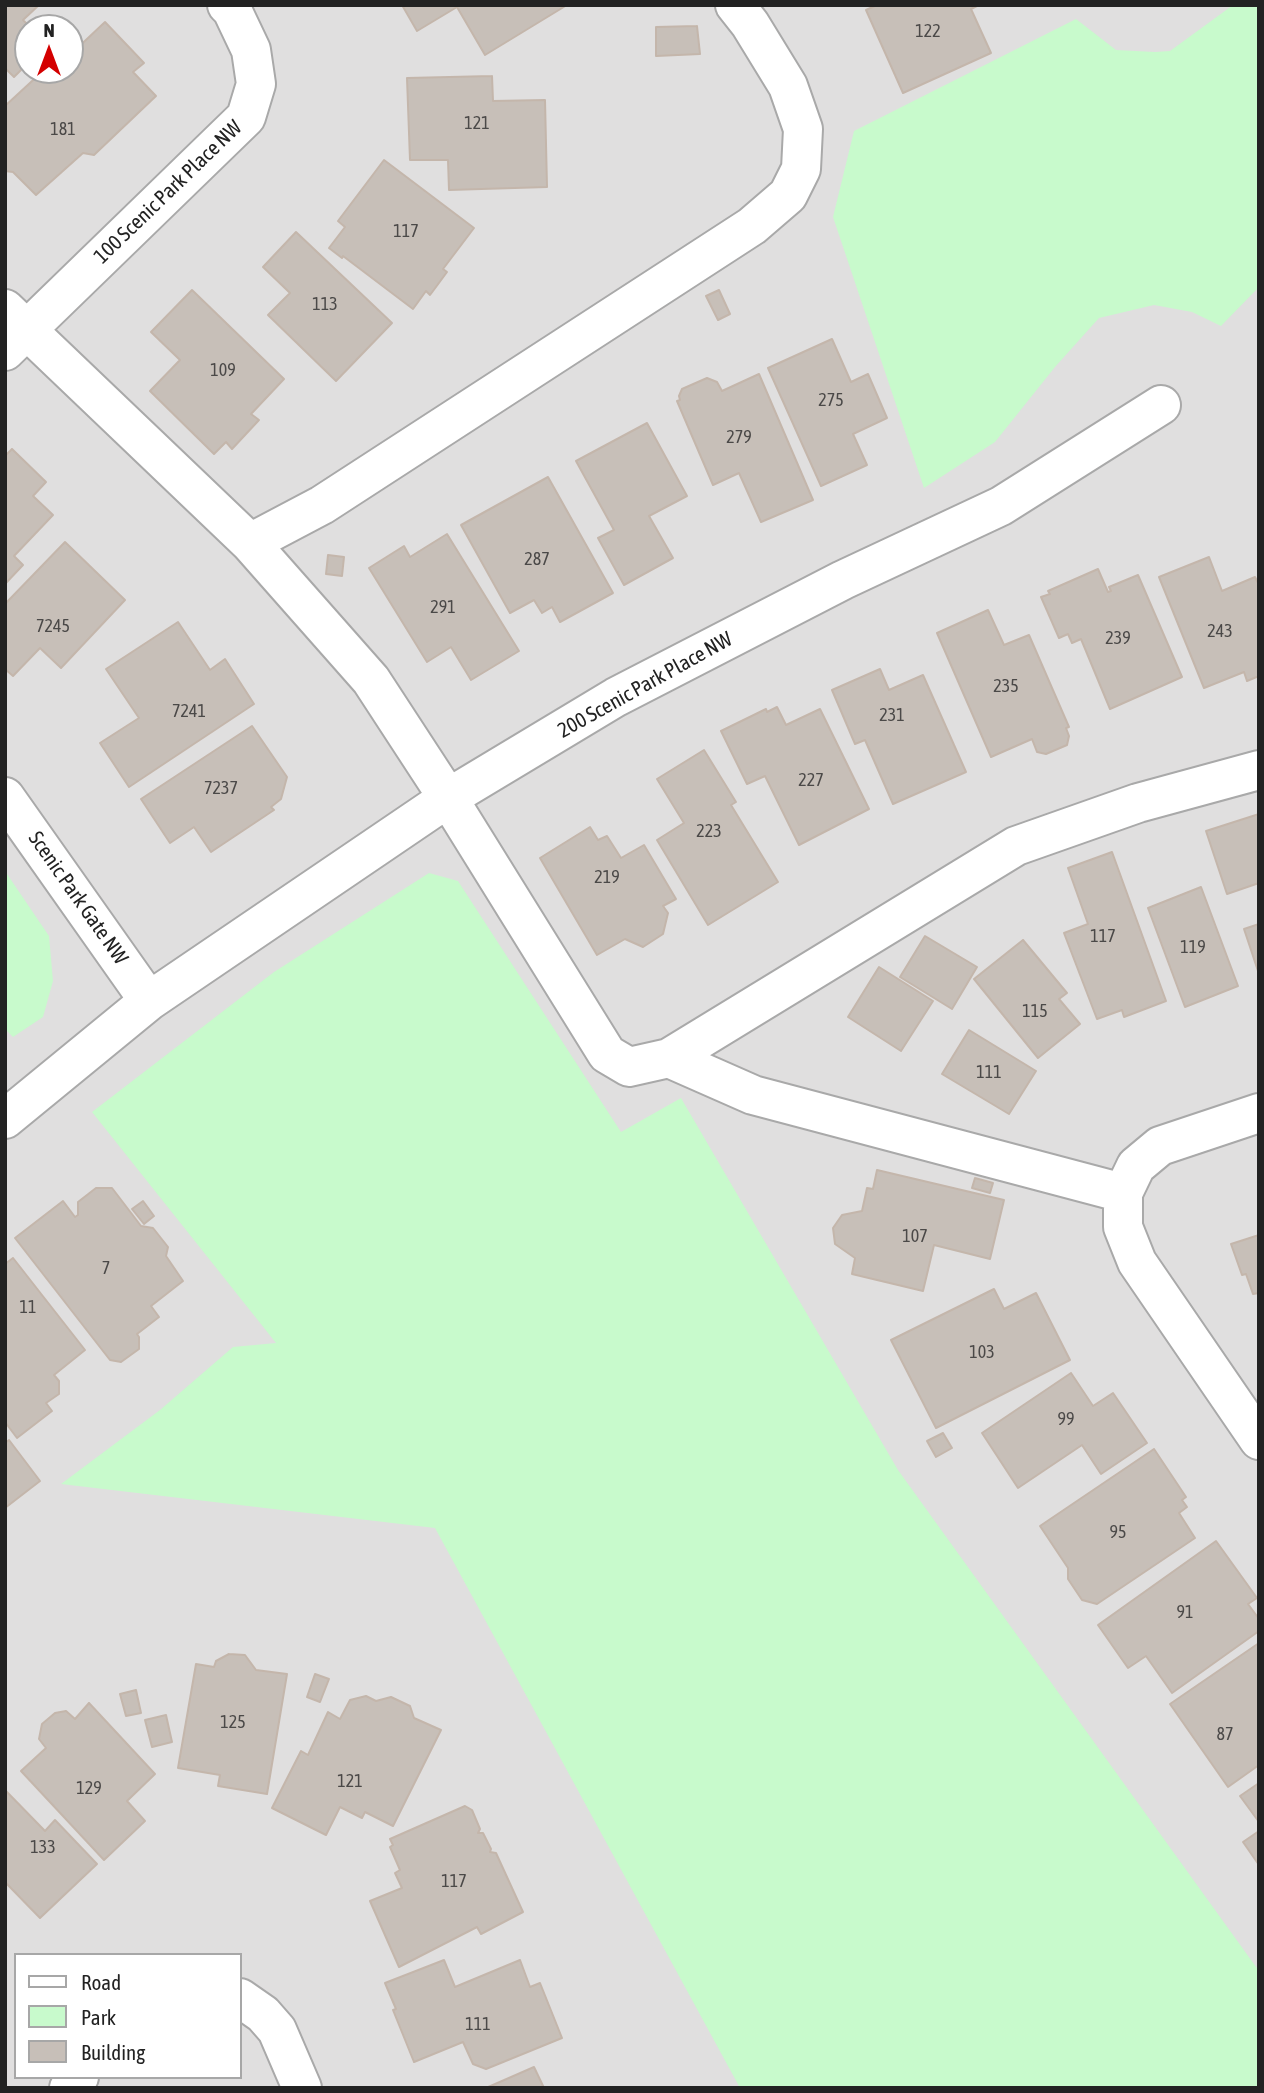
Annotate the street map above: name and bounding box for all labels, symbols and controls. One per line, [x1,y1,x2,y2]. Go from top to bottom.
north arrow [14,14,84,84]
text: N [43,19,55,41]
house number: 122 [915,20,941,42]
house number: 121 [464,112,490,134]
street label: 100 Scenic Park Place NW [89,115,247,269]
house number: 181 [50,118,76,140]
house number: 117 [393,220,419,242]
house number: 113 [312,293,338,315]
house number: 109 [210,359,236,381]
house number: 275 [818,389,844,411]
house number: 279 [726,426,752,448]
house number: 287 [524,548,550,570]
house number: 291 [430,596,456,618]
house number: 7245 [36,615,70,637]
house number: 243 [1207,620,1233,642]
street label: 200 Scenic Park Place NW [553,627,737,743]
house number: 239 [1105,627,1131,649]
house number: 235 [993,675,1019,697]
house number: 7241 [172,700,206,722]
house number: 231 [879,704,905,726]
house number: 227 [798,769,824,791]
house number: 7237 [204,777,238,799]
house number: 223 [696,820,722,842]
street label: Scenic Park Gate NW [23,827,133,969]
house number: 219 [594,866,620,888]
house number: 117 [1090,925,1116,947]
house number: 119 [1180,936,1206,958]
house number: 115 [1022,1000,1048,1022]
house number: 111 [976,1061,1002,1083]
house number: 107 [902,1225,928,1247]
house number: 7 [102,1257,110,1279]
house number: 11 [20,1296,36,1318]
house number: 103 [969,1341,995,1363]
house number: 99 [1058,1408,1074,1430]
house number: 95 [1110,1521,1126,1543]
house number: 91 [1177,1601,1193,1623]
house number: 125 [220,1711,246,1733]
house number: 87 [1217,1723,1233,1745]
house number: 121 [337,1770,363,1792]
house number: 129 [76,1777,102,1799]
house number: 133 [30,1836,56,1858]
house number: 117 [441,1870,467,1892]
legend [14,1953,242,2079]
text: Road [81,1970,121,1994]
text: Park [81,2005,116,2029]
house number: 111 [465,2013,491,2035]
text: Building [81,2040,145,2064]

